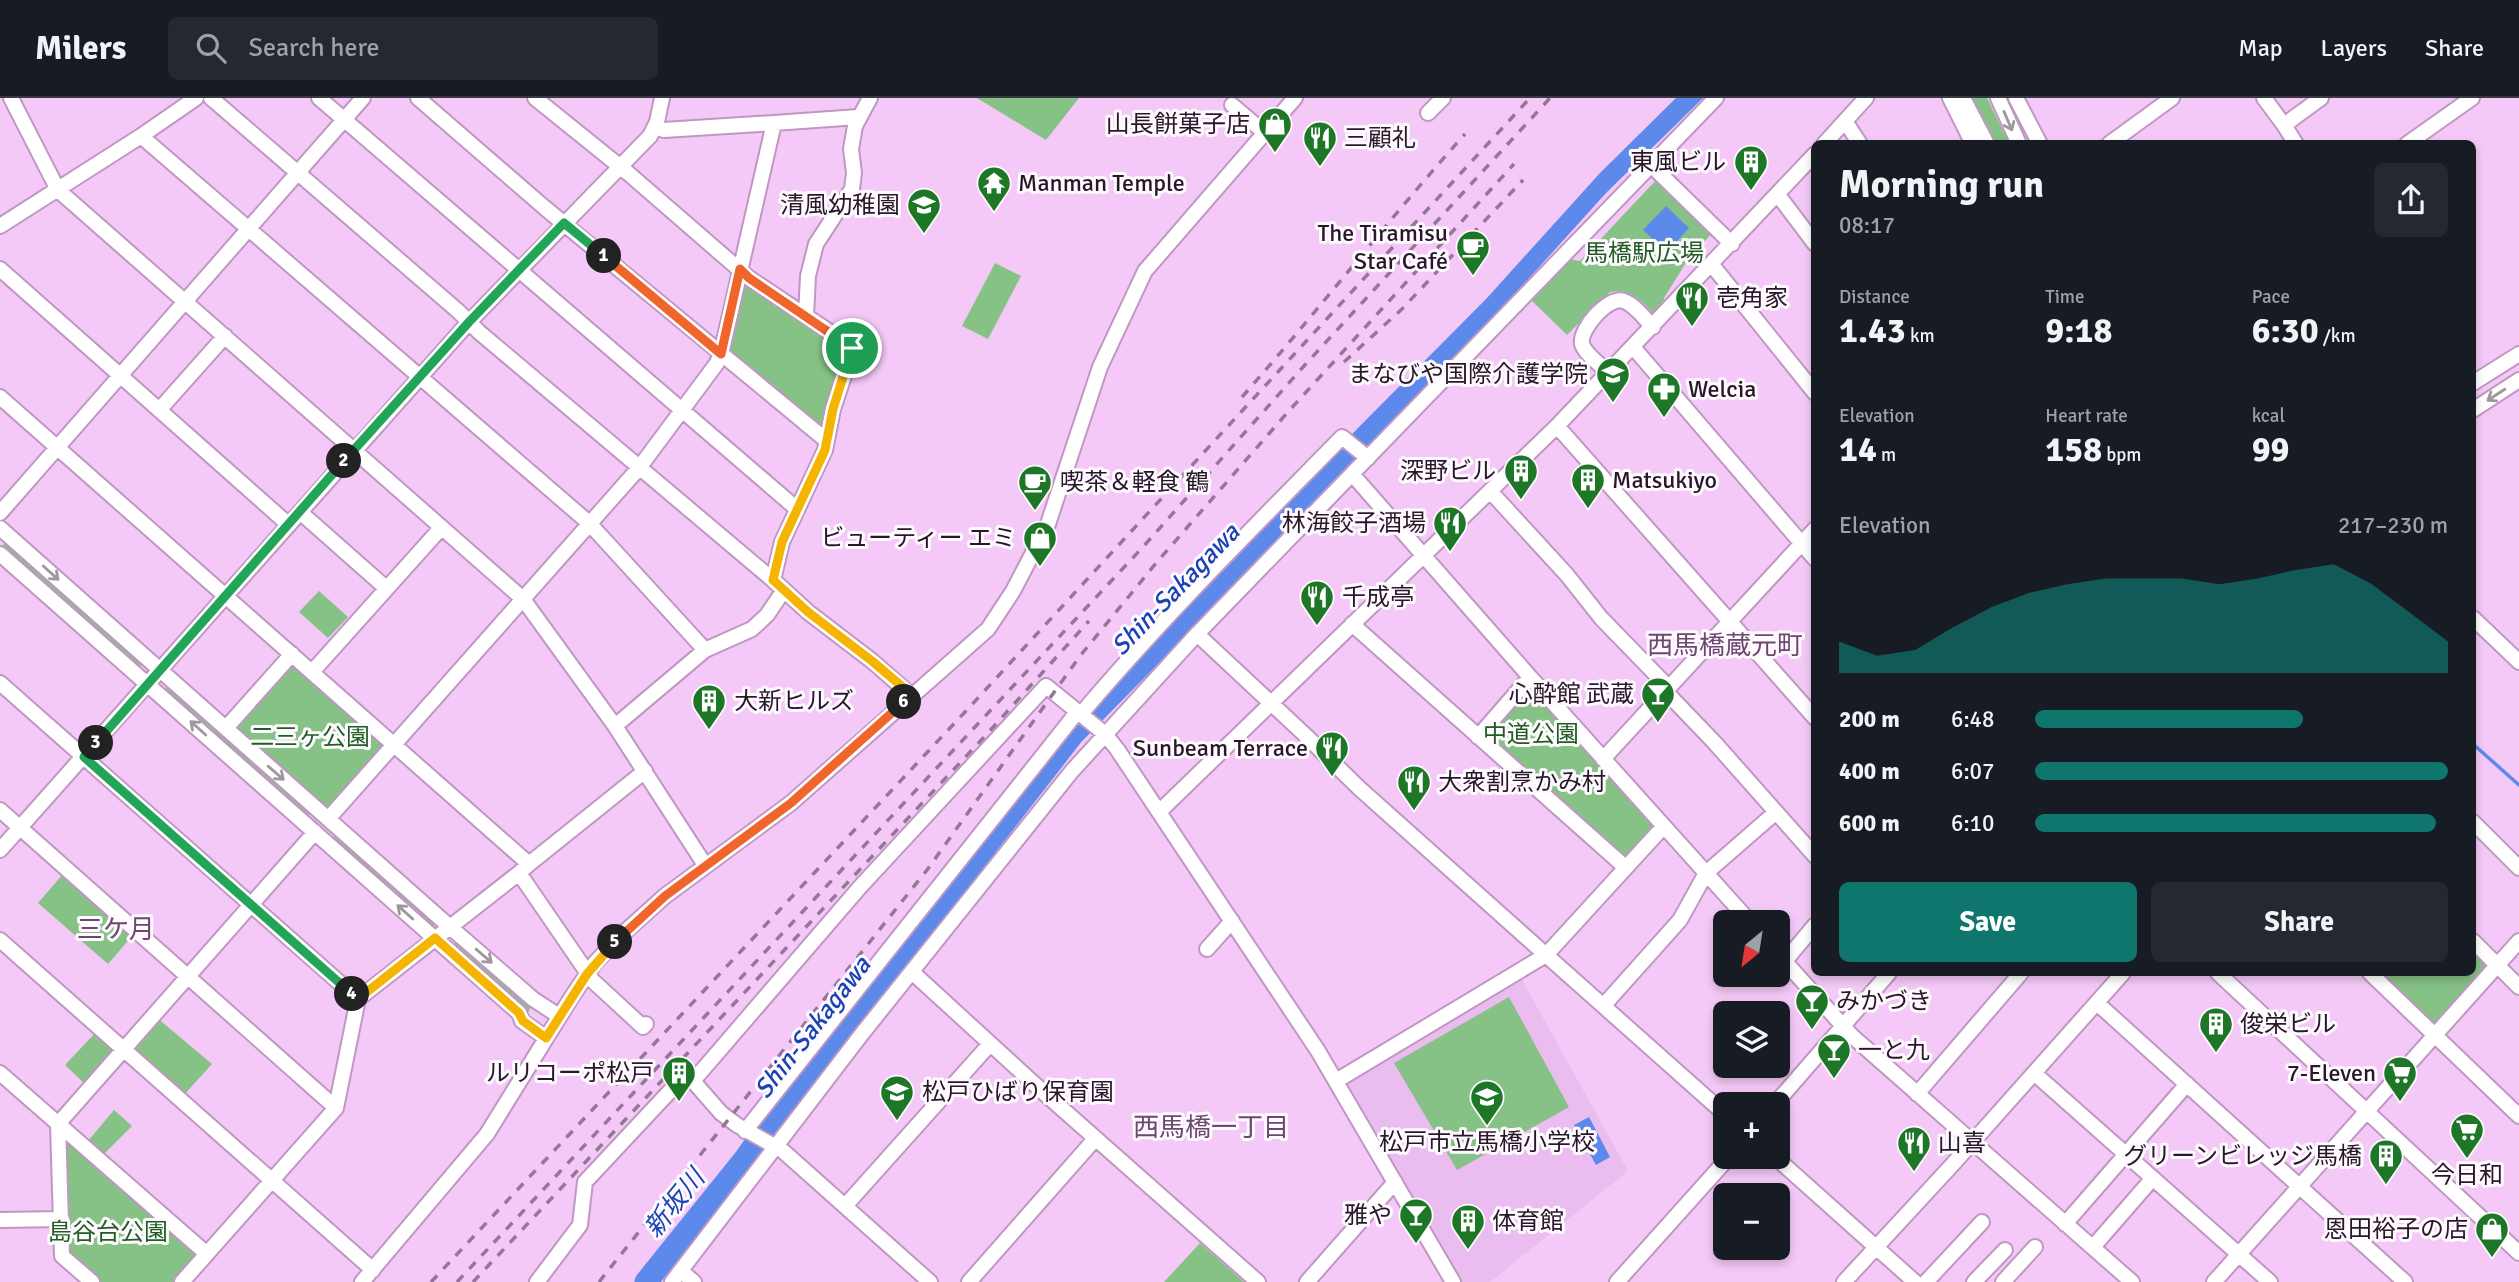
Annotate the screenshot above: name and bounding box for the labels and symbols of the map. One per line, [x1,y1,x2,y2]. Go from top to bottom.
shop icon: 山長餅菓子店 [1256,105,1294,154]
place label: 山長餅菓子店 [1106,109,1250,139]
one-way arrow [2002,110,2015,131]
restaurant icon: 三顧礼 [1301,119,1339,168]
place label: 三顧礼 [1344,123,1416,153]
building icon: 東風ビル [1732,143,1770,192]
place label: 東風ビル [1630,147,1726,177]
temple icon: Manman Temple [975,164,1013,213]
place label: Manman Temple [1018,168,1185,198]
school or university icon: 清風幼稚園 [905,186,943,235]
place label: 清風幼稚園 [780,190,900,220]
place label: The Tiramisu Star Café [1317,218,1448,276]
cafe icon: The Tiramisu Star Café [1454,228,1492,277]
pin: 1 [586,238,622,274]
park label: 馬橋駅広場 [1584,238,1704,268]
restaurant icon: 壱角家 [1673,279,1711,328]
place label: 壱角家 [1716,283,1788,313]
pin [822,318,882,378]
school or university icon: まなびや国際介護学院 [1594,355,1632,404]
place label: まなびや国際介護学院 [1348,359,1588,389]
pharmacy icon: Welcia [1645,370,1683,419]
place label: Welcia [1688,374,1757,404]
one-way arrow [2487,387,2506,402]
pin: 2 [326,444,362,478]
building icon: 深野ビル [1502,452,1540,501]
place label: 深野ビル [1400,456,1496,486]
building icon: Matsukiyo [1569,461,1607,510]
cafe icon: 喫茶＆軽食 鶴 [1016,463,1054,512]
place label: Matsukiyo [1612,465,1717,495]
place label: 喫茶＆軽食 鶴 [1060,467,1209,497]
restaurant icon: 林海餃子酒場 [1431,504,1469,553]
place label: 林海餃子酒場 [1282,508,1426,538]
water label: Shin-Sakagawa [1105,516,1247,662]
shop icon: ビューティー エミ [1021,519,1059,568]
place label: ビューティー エミ [820,523,1016,553]
one-way arrow [42,565,59,582]
restaurant icon: 千成亭 [1298,578,1336,627]
place label: 千成亭 [1342,582,1414,612]
district label: 西馬橋蔵元町 [1647,630,1803,662]
bar icon: 心酔館 武蔵 [1639,675,1677,724]
place label: 心酔館 武蔵 [1509,679,1634,709]
building icon: 大新ヒルズ [690,682,728,731]
pin: 6 [886,684,922,720]
place label: 大新ヒルズ [734,686,854,716]
park label: 中道公園 [1483,719,1579,749]
one-way arrow [189,720,207,736]
park label: 二三ヶ公園 [250,722,370,752]
pin: 3 [78,726,114,760]
restaurant icon: Sunbeam Terrace [1313,729,1351,778]
place label: Sunbeam Terrace [1133,733,1308,763]
restaurant icon: 大衆割烹かみ村 [1395,763,1433,812]
one-way arrow [267,765,285,781]
place label: 大衆割烹かみ村 [1438,767,1606,797]
one-way arrow [396,904,414,920]
north arrow [1713,910,1790,987]
district label: 三ケ月 [77,914,155,946]
pin: 5 [598,924,632,960]
one-way arrow [475,948,493,964]
water label: Shin-Sakagawa [748,950,879,1105]
pin: 4 [334,976,370,1012]
bar icon: みかづき [1793,982,1831,1031]
place label: みかづき [1836,986,1932,1016]
building icon: 俊栄ビル [2197,1005,2235,1054]
place label: 俊栄ビル [2240,1009,2336,1039]
bar icon: 一と九 [1815,1031,1853,1080]
place label: 一と九 [1858,1035,1930,1065]
building icon: ルリコーポ松戸 [660,1054,698,1103]
supermarket icon: 7-Eleven [2381,1054,2419,1103]
place label: ルリコーポ松戸 [486,1058,654,1088]
place label: 7-Eleven [2287,1058,2376,1088]
school or university icon: 松戸ひばり保育園 [878,1073,916,1122]
place label: 松戸ひばり保育園 [922,1077,1114,1107]
school or university icon: 松戸市立馬橋小学校 [1468,1078,1506,1127]
supermarket icon: 今日和 [2448,1111,2486,1160]
district label: 西馬橋一丁目 [1133,1112,1289,1144]
restaurant icon: 山喜 [1895,1124,1933,1173]
place label: 松戸市立馬橋小学校 [1379,1127,1595,1157]
place label: 山喜 [1938,1128,1986,1158]
building icon: グリーンビレッジ馬橋 [2367,1137,2405,1186]
place label: グリーンビレッジ馬橋 [2123,1141,2362,1171]
place label: 今日和 [2431,1160,2503,1190]
water label: 新坂川 [638,1161,714,1244]
bar icon: 雅や [1397,1196,1435,1245]
place label: 雅や [1344,1200,1392,1230]
building icon: 体育館 [1449,1202,1487,1251]
place label: 体育館 [1492,1206,1564,1236]
shop icon: 恩田裕子の店 [2473,1210,2511,1259]
place label: 恩田裕子の店 [2324,1214,2468,1244]
park label: 島谷台公園 [48,1217,168,1247]

